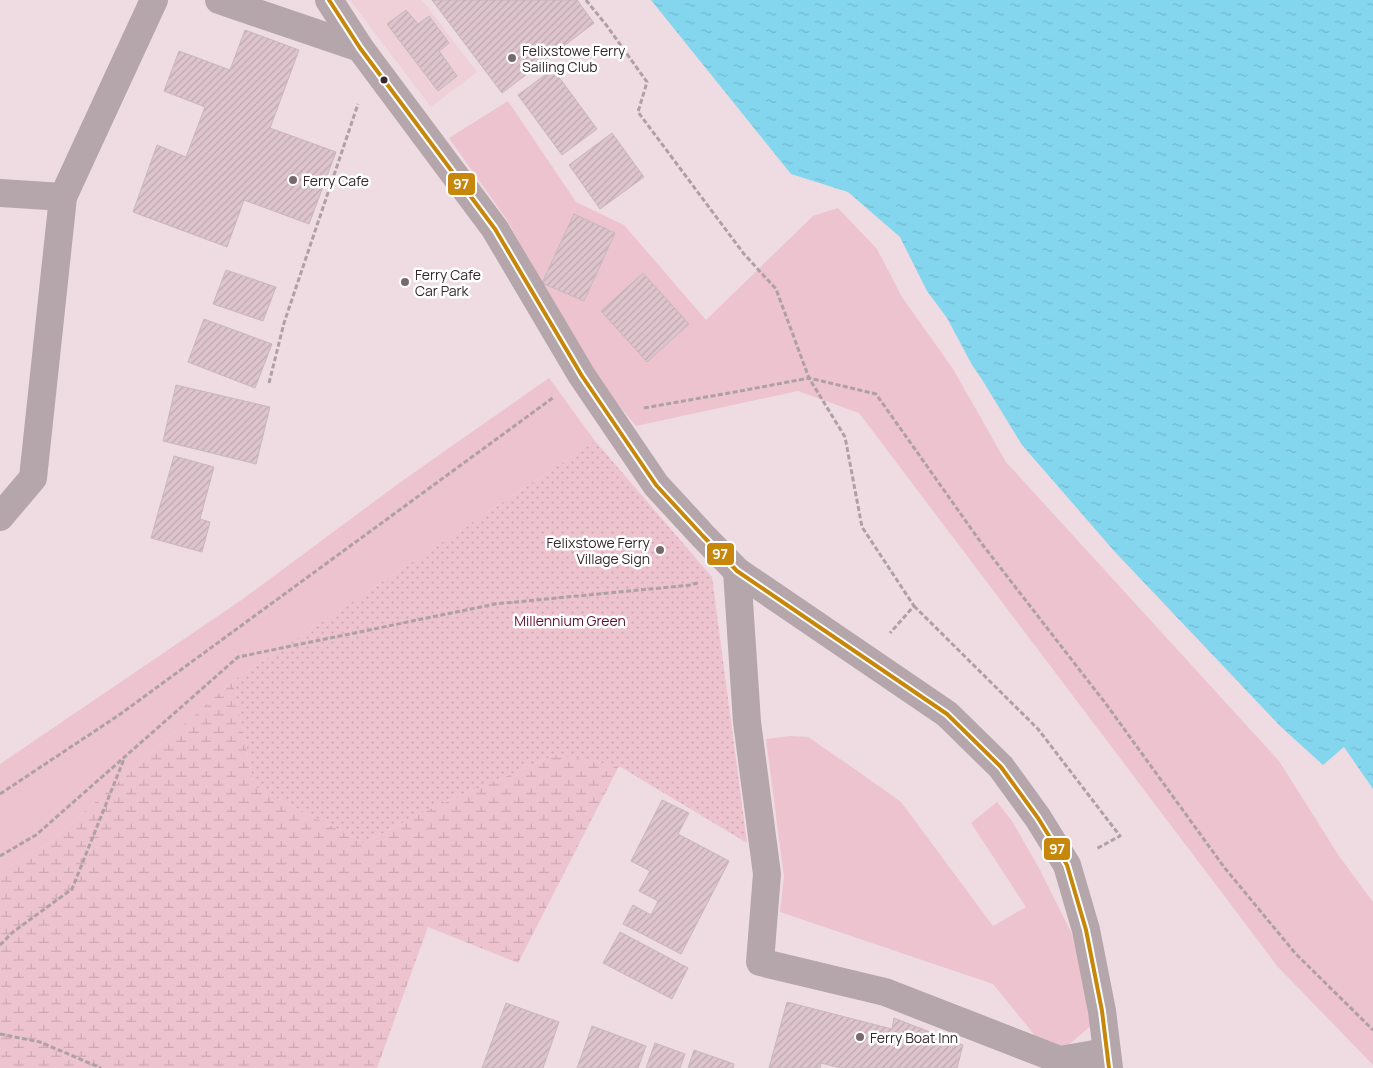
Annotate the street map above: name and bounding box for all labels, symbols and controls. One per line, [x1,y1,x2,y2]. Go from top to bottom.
place label: Felixstowe Ferry Sailing Club [522,41,626,76]
marker: Felixstowe Ferry Sailing Club [506,52,518,64]
unlabelled marker [379,75,389,85]
place label: Ferry Cafe [303,171,369,190]
line badge: 97 [447,172,476,196]
marker: Ferry Cafe [287,174,299,186]
text: 97 [453,174,469,193]
place label: Ferry Cafe Car Park [415,265,481,300]
marker: Ferry Cafe Car Park [399,276,411,288]
place label: Felixstowe Ferry Village Sign [547,533,651,568]
line badge: 97 [706,542,735,566]
marker: Felixstowe Ferry Village Sign [654,544,666,556]
text: 97 [712,544,728,563]
park label: Millennium Green [514,611,626,630]
line badge: 97 [1043,837,1071,861]
text: 97 [1049,839,1065,858]
place label: Ferry Boat Inn [870,1028,958,1047]
marker: Ferry Boat Inn [854,1031,866,1043]

